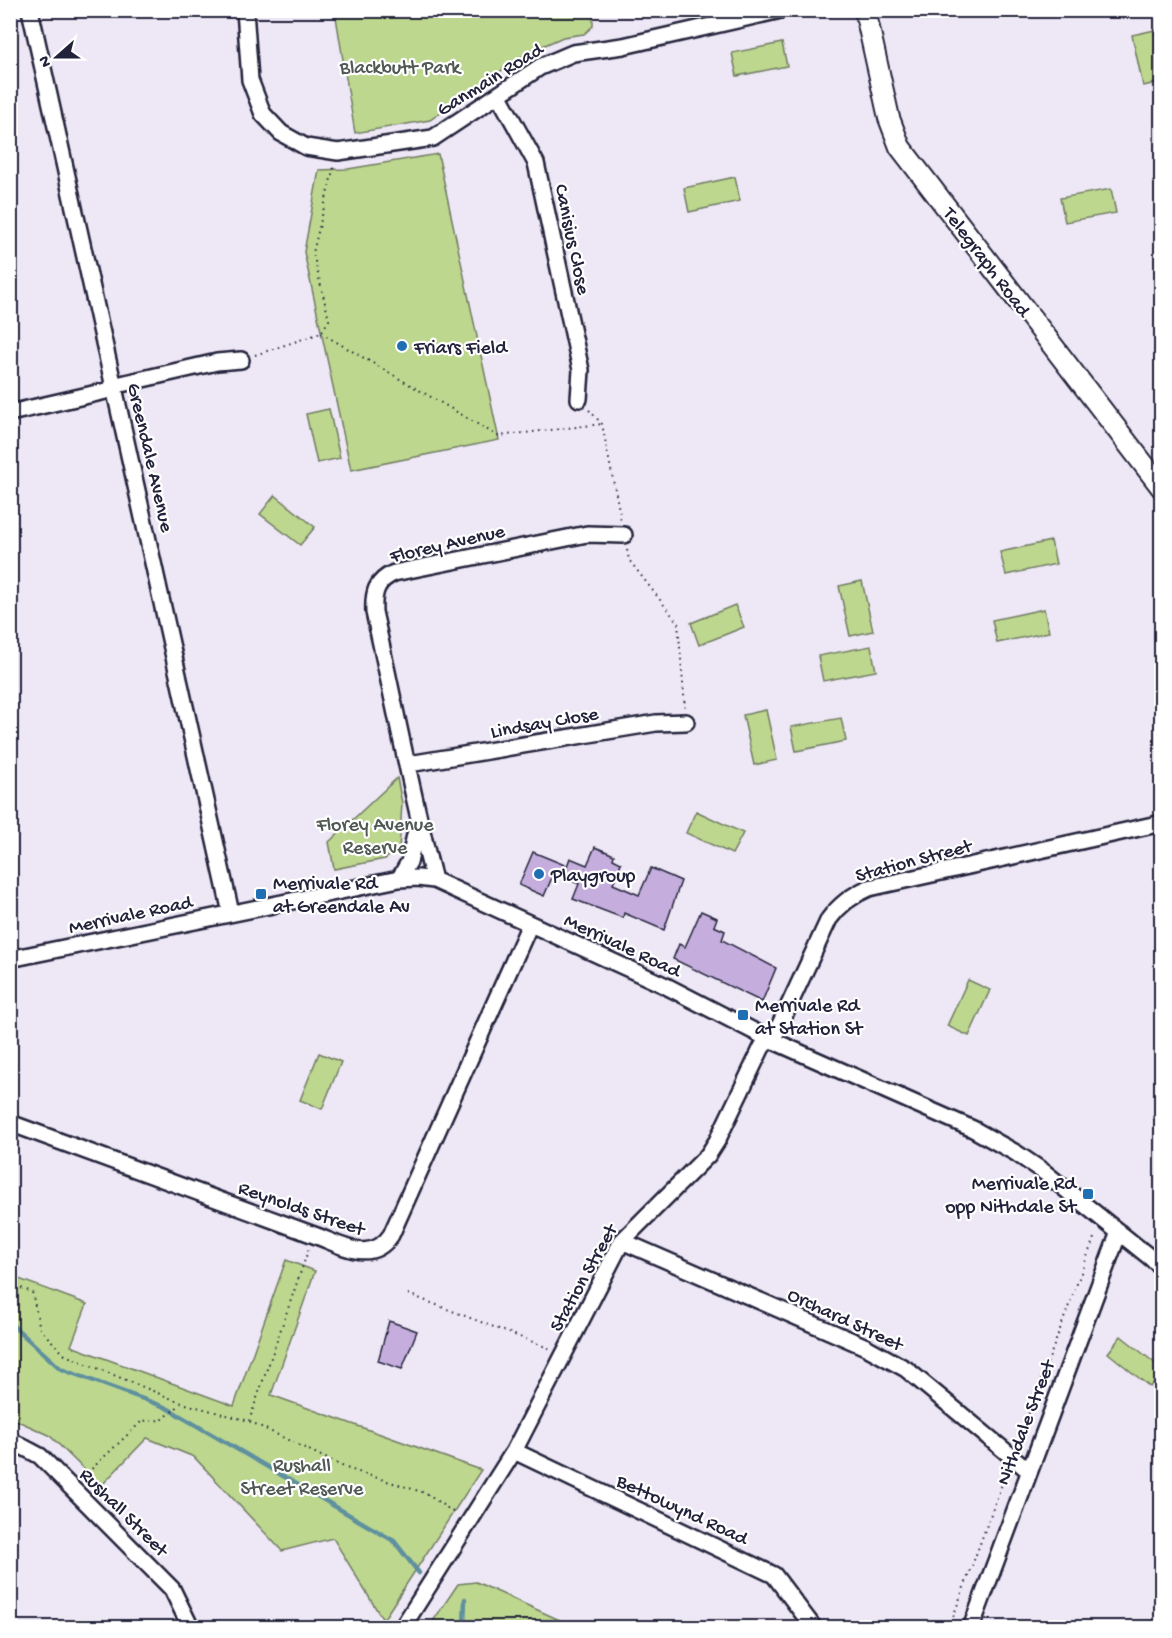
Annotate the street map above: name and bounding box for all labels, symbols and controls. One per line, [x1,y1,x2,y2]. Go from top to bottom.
north arrow [27,27,87,87]
street label: Ganmain Road [434,38,550,123]
text: N [35,52,57,69]
park label: Blackbutt Park [339,58,462,81]
street label: Canisius Close [548,182,594,298]
street label: Telegraph Road [936,203,1035,324]
place label: Friars Field [413,338,509,361]
marker: Friars Field [395,339,409,353]
street label: Greendale Avenue [120,381,177,535]
street label: Florey Avenue [387,521,508,570]
street label: Lindsay Close [489,704,601,745]
park label: Florey Avenue Reserve [315,815,434,861]
street label: Station Street [853,835,976,889]
place label: Playgroup [550,866,636,889]
marker: Playgroup [532,867,546,881]
place label: Merrivale Rd at Greendale Av [273,874,410,920]
marker: Merrivale Rd at Greendale Av [254,887,268,901]
street label: Merrivale Road [67,892,197,941]
street label: Merrivale Road [560,910,685,985]
place label: Merrivale Rd at Station St [755,996,864,1042]
marker: Merrivale Rd at Station St [736,1008,750,1022]
place label: Merrivale Rd opp Nithdale St [945,1174,1078,1220]
street label: Reynolds Street [235,1178,369,1243]
marker: Merrivale Rd opp Nithdale St [1081,1187,1095,1201]
street label: Station Street [546,1219,625,1336]
street label: Orchard Street [783,1284,908,1359]
street label: Nithdale Street [993,1356,1062,1489]
park label: Rushall Street Reserve [241,1456,364,1502]
street label: Rushall Street [73,1464,173,1564]
street label: Bettowynd Road [611,1470,753,1553]

